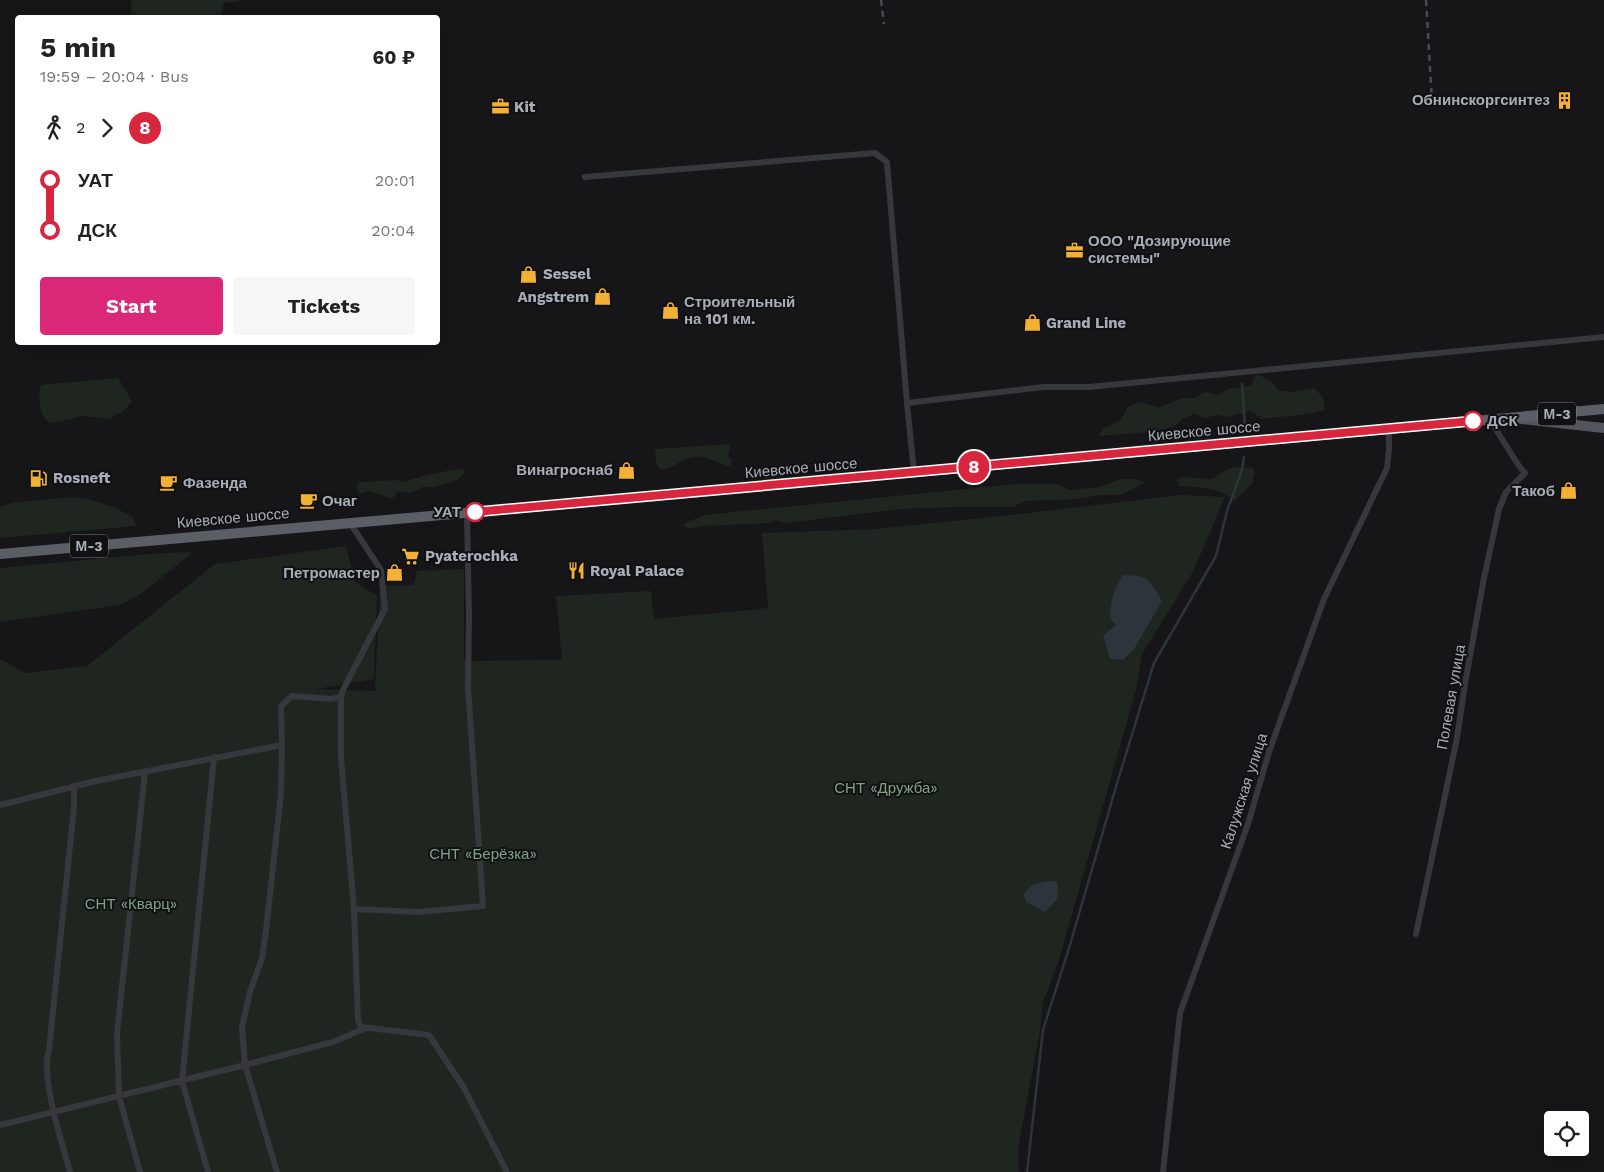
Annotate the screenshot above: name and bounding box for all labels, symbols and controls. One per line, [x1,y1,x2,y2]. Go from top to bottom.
text: 5 min [40,31,116,64]
text: 60 ₽ [373,46,415,69]
text: 19:59 – 20:04 · Bus [40,67,189,86]
building icon: Обнинскоргсинтез [1554,90,1574,110]
place label: Обнинскоргсинтез [1412,91,1550,109]
office icon: Kit [490,97,510,117]
place label: Kit [514,98,536,116]
icon: walk [40,114,68,142]
icon: forward [93,114,121,142]
text: 8 [139,117,151,138]
text: 2 [76,118,85,137]
text: УАТ [78,169,113,192]
text: 20:01 [375,171,415,190]
text: ДСК [78,219,117,242]
text: 20:04 [371,221,415,240]
place label: ООО "Дозирующие системы" [1088,232,1231,267]
office icon: ООО "Дозирующие системы" [1064,240,1084,260]
shop icon: Sessel [519,264,539,284]
place label: Sessel [543,265,591,283]
button: Start [40,277,223,335]
button: Tickets [233,277,415,335]
shop icon: Angstrem [593,287,613,307]
place label: Angstrem [517,288,589,306]
place label: Строительный на 101 км. [684,293,795,328]
shop icon: Строительный на 101 км. [660,301,680,321]
shop icon: Grand Line [1022,313,1042,333]
place label: Grand Line [1046,314,1127,332]
road number: М-3 [1538,402,1576,426]
marker: ДСК [1463,411,1483,431]
place label: ДСК [1487,412,1519,430]
street label: Киевское шоссе [1147,417,1261,445]
line badge: 8 [958,451,990,483]
street label: Киевское шоссе [744,454,858,482]
text: 8 [968,456,980,477]
shop icon: Винагроснаб [617,460,637,480]
place label: Винагроснаб [516,461,613,479]
fuel station icon: Rosneft [29,468,49,488]
place label: Rosneft [53,469,111,487]
cafe icon: Фазенда [159,473,179,493]
place label: Фазенда [183,474,248,492]
shop icon: Такоб [1559,481,1579,501]
place label: Такоб [1512,482,1555,500]
cafe icon: Очаг [298,491,318,511]
place label: Очаг [322,492,357,510]
marker: УАТ [465,502,485,522]
place label: УАТ [434,503,461,521]
street label: Киевское шоссе [176,504,290,532]
road number: М-3 [70,534,108,558]
supermarket icon: Pyaterochka [401,546,421,566]
place label: Pyaterochka [425,547,518,565]
restaurant icon: Royal Palace [566,561,586,581]
place label: Royal Palace [590,562,685,580]
shop icon: Петромастер [384,563,404,583]
place label: Петромастер [283,564,380,582]
street label: Полевая улица [1433,642,1469,751]
street label: Калужская улица [1217,730,1271,851]
park label: СНТ «Дружба» [834,779,938,797]
park label: СНТ «Берёзка» [429,845,537,863]
park label: СНТ «Кварц» [85,895,177,913]
map controls [1544,1111,1589,1156]
button: locate [1544,1111,1589,1156]

